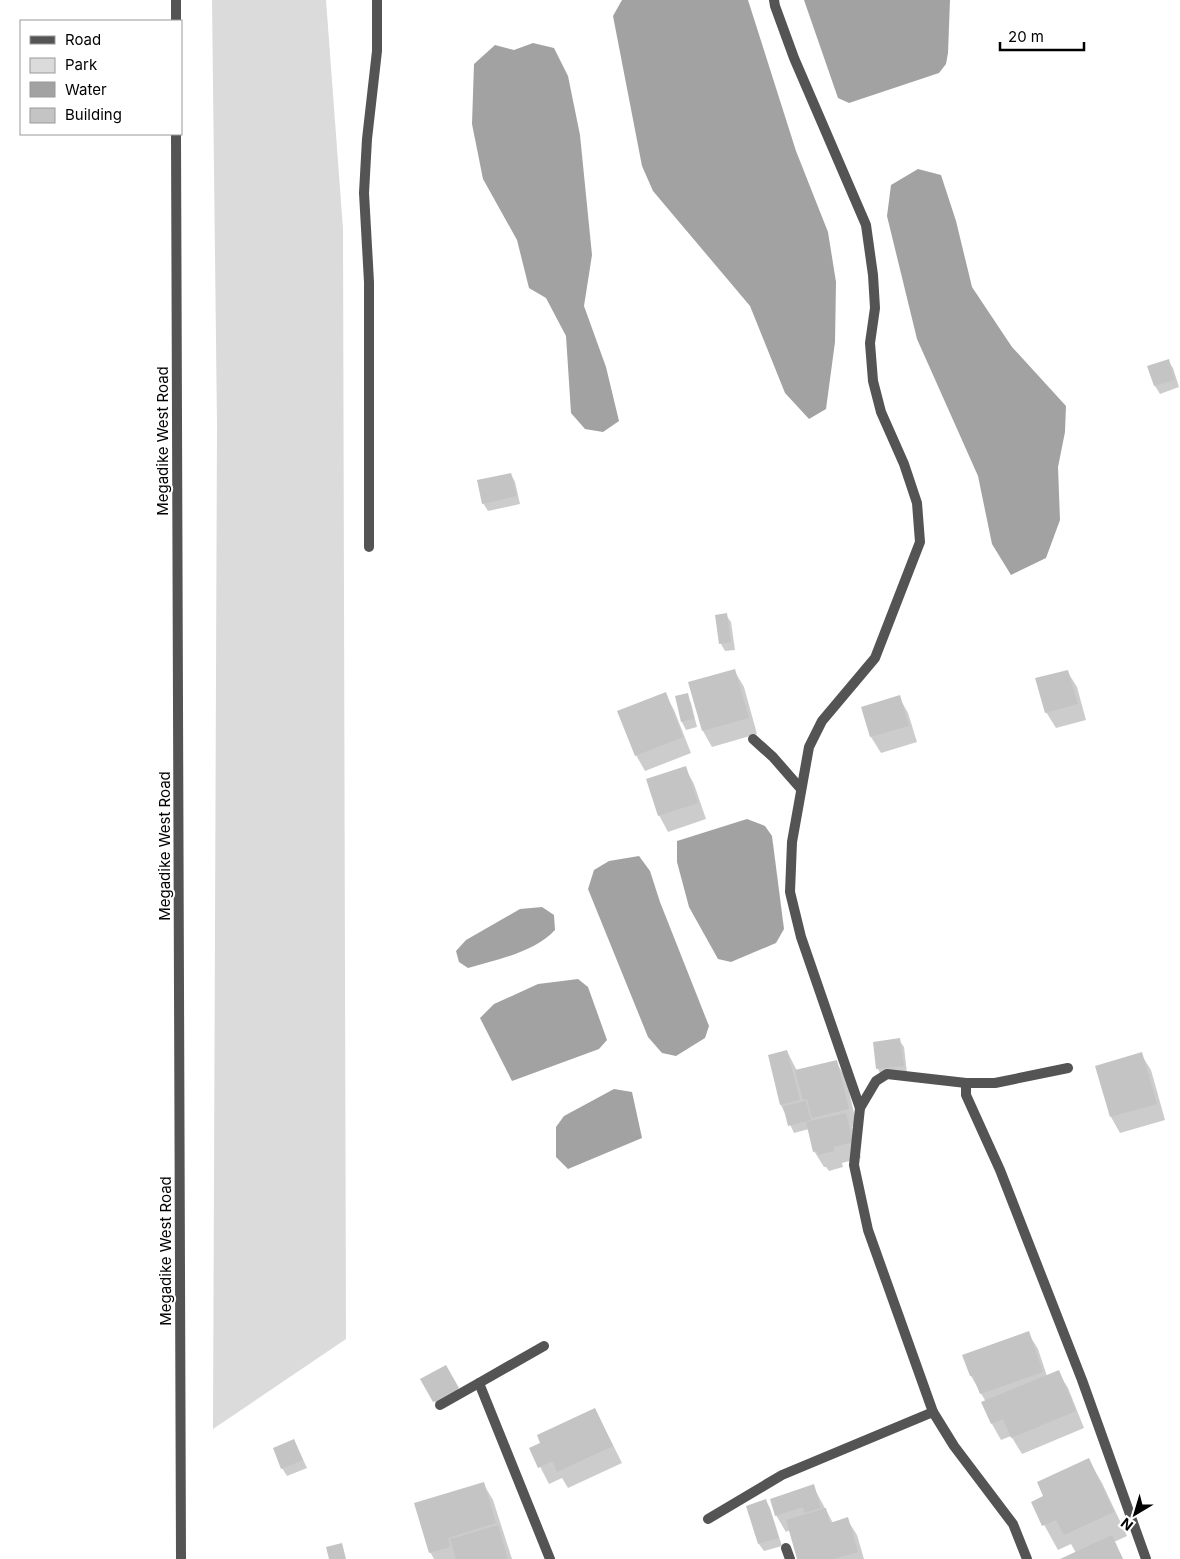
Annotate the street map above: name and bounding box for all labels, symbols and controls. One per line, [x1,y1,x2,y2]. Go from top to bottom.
legend [20,20,182,135]
scale bar [1000,20,1084,52]
text: 20 m [1008,27,1044,46]
text: Road [65,30,101,49]
text: Park [65,55,98,74]
text: Water [65,80,107,99]
text: Building [65,105,122,124]
street label: Megadike West Road [153,366,172,516]
street label: Megadike West Road [155,771,174,921]
street label: Megadike West Road [156,1176,175,1326]
north arrow [1110,1489,1160,1539]
text: N [1117,1515,1136,1535]

